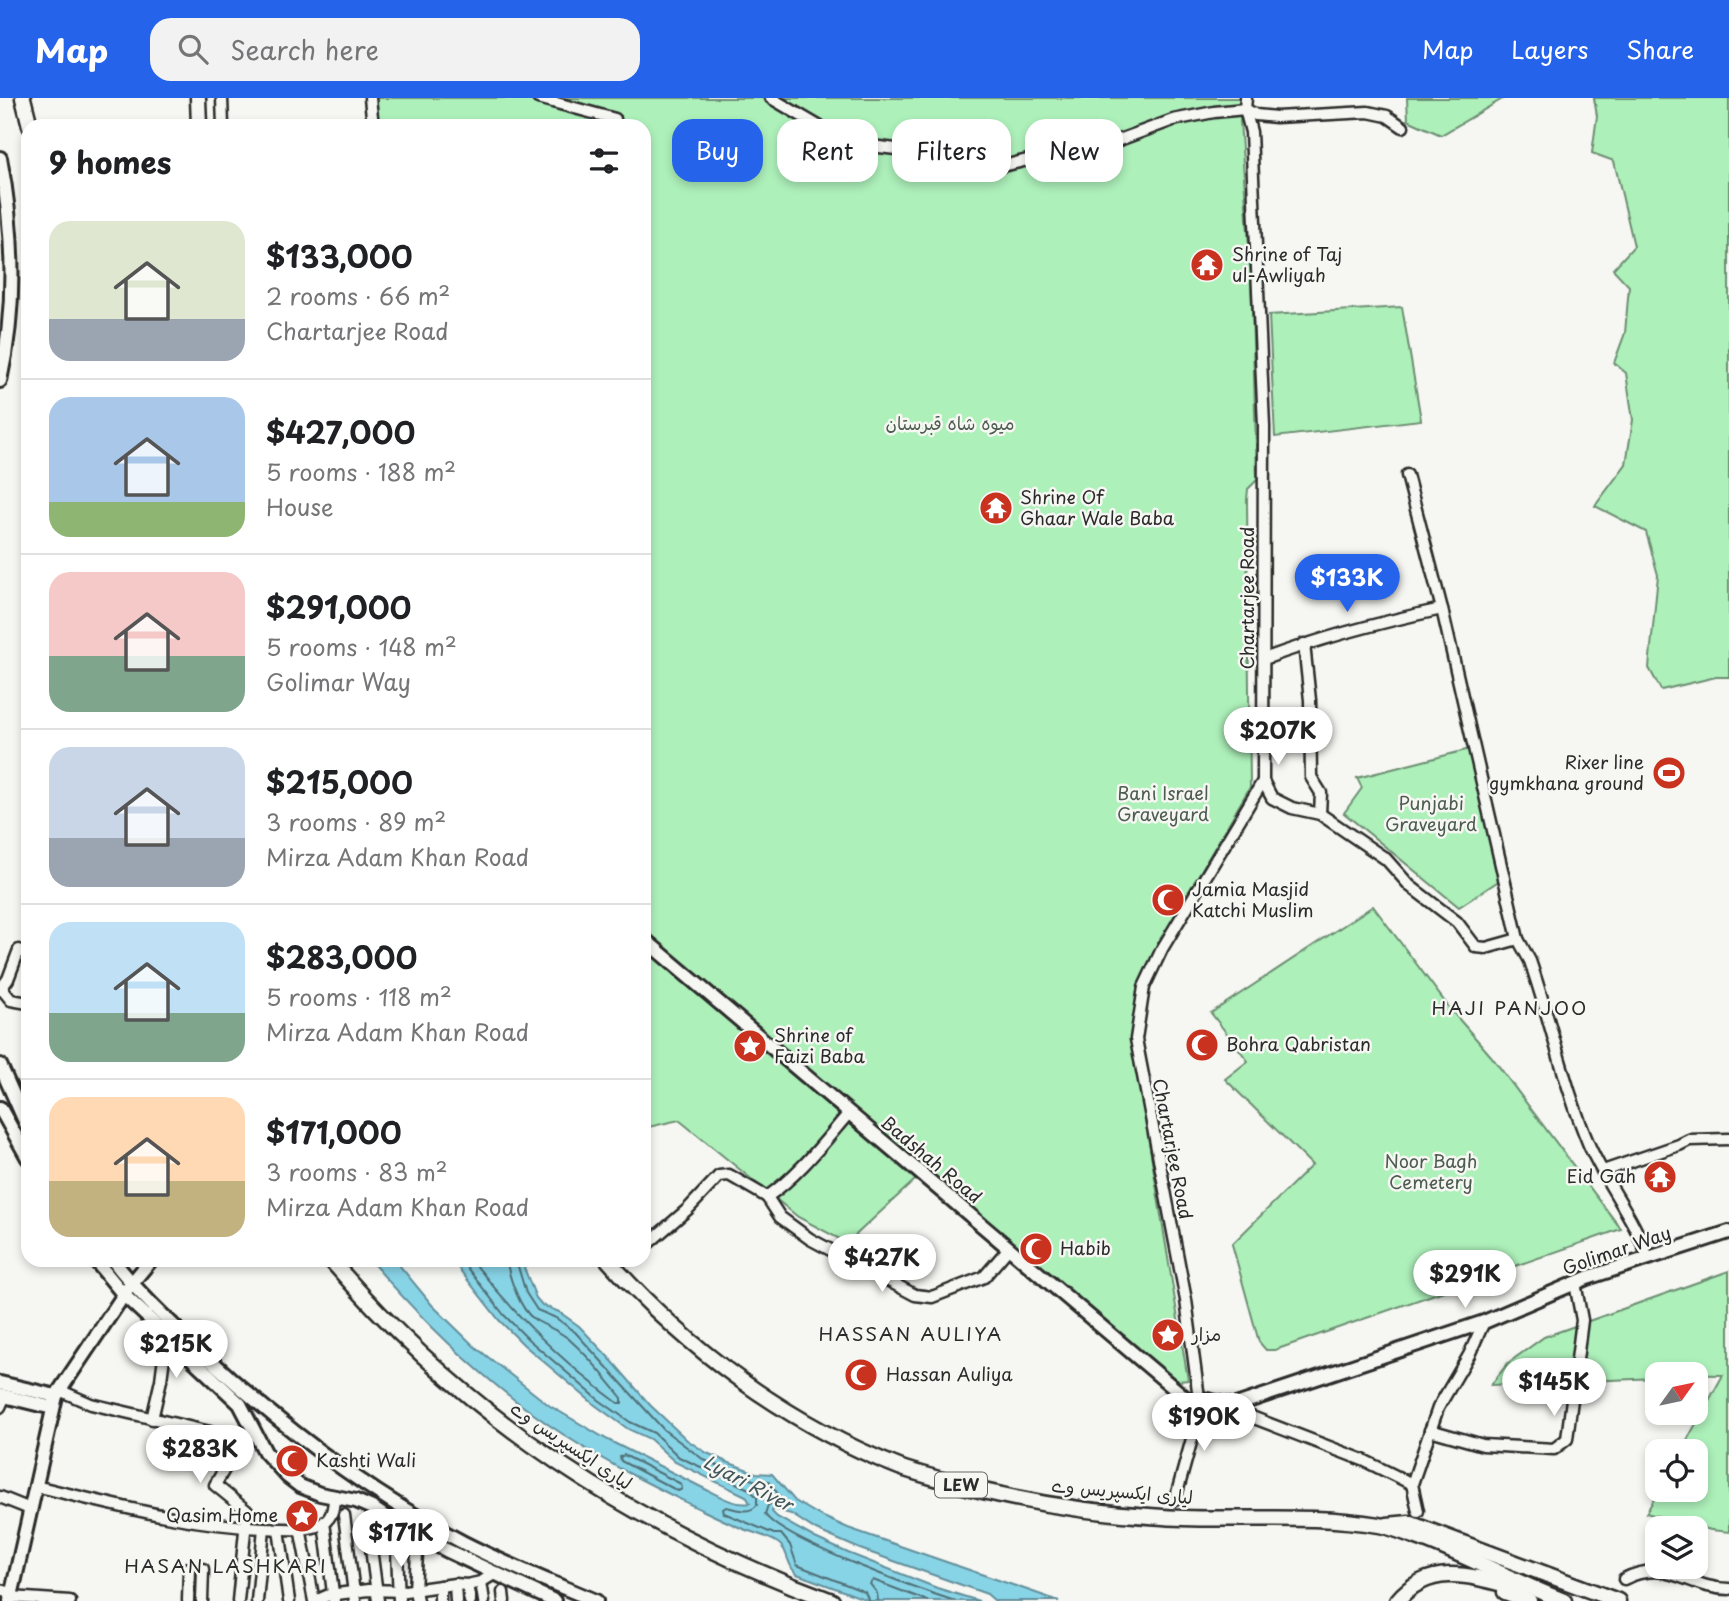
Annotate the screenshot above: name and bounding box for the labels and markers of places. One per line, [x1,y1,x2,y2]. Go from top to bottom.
place label: Shrine of Taj ul-Awliyah [1232,240,1342,288]
temple icon: Shrine of Taj ul-Awliyah [1188,246,1226,284]
place label: Shrine Of Ghaar Wale Baba [1020,483,1175,531]
temple icon: Shrine Of Ghaar Wale Baba [977,489,1015,527]
pin: $133K [1298,554,1396,614]
pin: $207K [1229,708,1327,767]
place label: Rixer line gymkhana ground [1489,748,1644,796]
sports icon: Rixer line gymkhana ground [1650,754,1688,792]
place label: Jamia Masjid Katchi Muslim [1192,875,1314,923]
mosque icon: Jamia Masjid Katchi Muslim [1149,881,1187,919]
place label: Shrine of Faizi Baba [774,1021,865,1069]
mosque icon: Bohra Qabristan [1183,1026,1221,1064]
place icon: Shrine of Faizi Baba [731,1027,769,1065]
place label: Bohra Qabristan [1226,1030,1371,1057]
temple icon: Eid Gah [1641,1158,1679,1196]
place label: Eid Gah [1567,1162,1636,1189]
mosque icon: Habib [1017,1230,1055,1268]
pin: $427K [833,1234,931,1294]
place label: Habib [1060,1234,1111,1261]
pin: $291K [1416,1250,1514,1310]
place icon: مزار [1149,1316,1187,1354]
pin: $215K [127,1320,225,1380]
place label: مزار [1190,1320,1221,1347]
mosque icon: Hassan Auliya [842,1356,880,1394]
pin: $145K [1505,1358,1603,1418]
place label: Hassan Auliya [886,1360,1013,1387]
pin: $190K [1155,1394,1253,1453]
pin: $283K [151,1426,249,1485]
mosque icon: Kashti Wali [273,1442,311,1480]
place label: Kashti Wali [316,1446,416,1473]
place icon: Qasim Home [283,1497,321,1535]
place label: Qasim Home [166,1501,278,1528]
pin: $171K [352,1510,450,1569]

